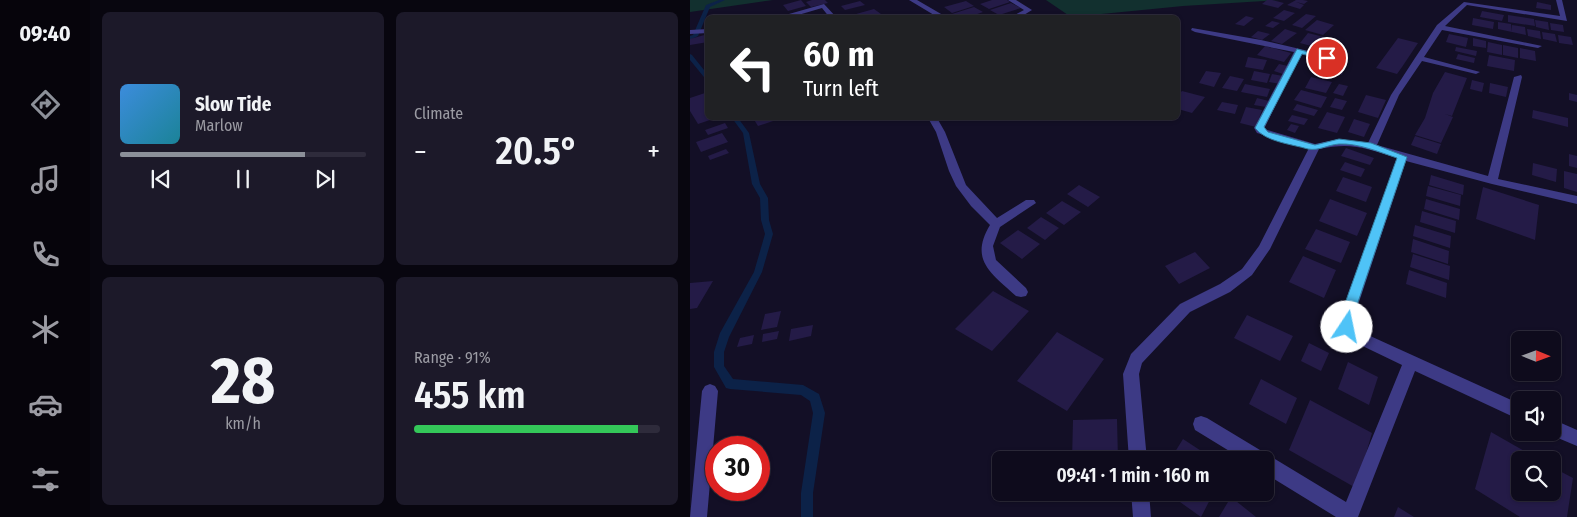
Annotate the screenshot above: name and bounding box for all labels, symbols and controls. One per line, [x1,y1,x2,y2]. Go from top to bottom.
text: 09:40 [19,20,71,47]
text: 60 m [803,33,874,75]
icon: left [720,35,785,100]
pin [1306,37,1348,79]
icon: arrive [1313,44,1341,72]
text: Turn left [803,75,879,102]
icon: directions [28,87,63,122]
text: Slow Tide [195,93,271,116]
text: Climate [414,104,463,123]
text: Marlow [195,116,243,135]
text: 20.5° [496,128,578,174]
text: − [414,135,427,168]
text: + [647,135,660,168]
icon: music [28,162,63,197]
icon: previous [147,165,175,193]
icon: pause [229,165,257,193]
icon: next [311,165,339,193]
icon: phone [28,237,63,272]
position arrow [1320,300,1372,352]
icon: climate [28,312,63,347]
north arrow [1511,331,1561,381]
map controls [1511,331,1561,501]
text: 28 [211,342,275,420]
text: Range · 91% [414,348,491,367]
text: 455 km [414,372,526,418]
icon: car [28,387,63,422]
button: sound [1511,391,1561,441]
text: km/h [225,414,261,433]
speed limit sign: 30 [705,436,770,501]
button: search [1511,451,1561,501]
icon: filters [28,462,63,497]
text: 09:41 · 1 min · 160 m [1056,464,1210,487]

